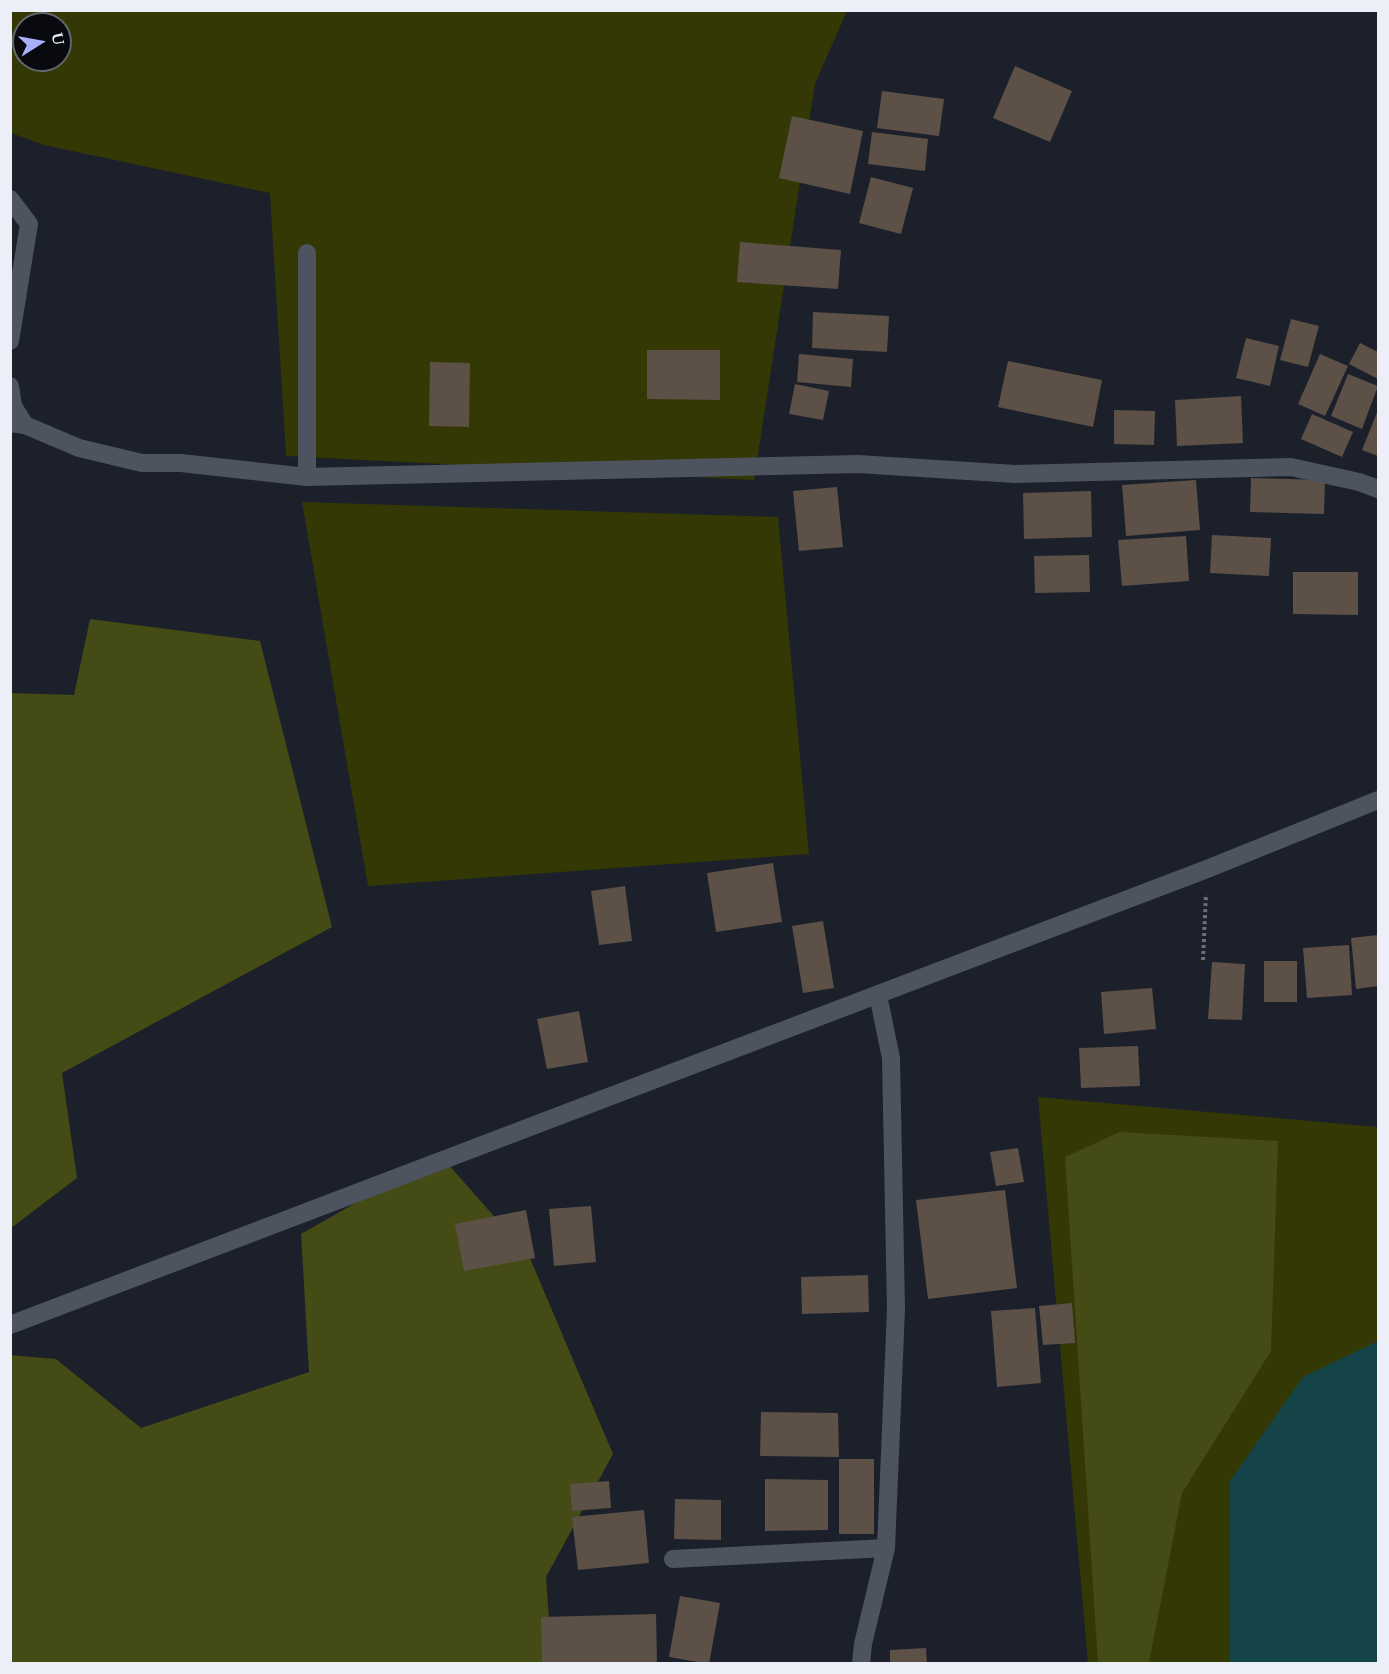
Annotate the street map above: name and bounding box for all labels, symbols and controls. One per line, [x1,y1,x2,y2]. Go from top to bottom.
north arrow [12,12,72,72]
text: U [45,30,71,48]

